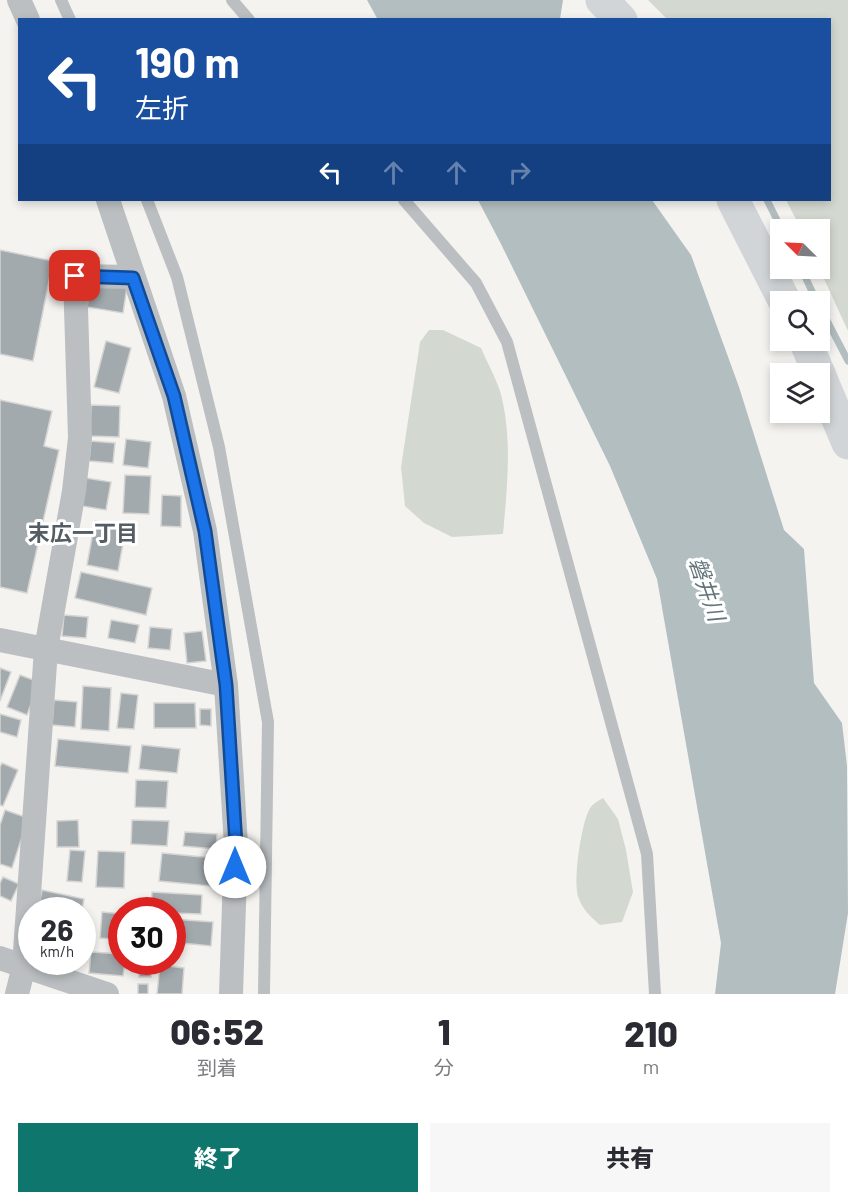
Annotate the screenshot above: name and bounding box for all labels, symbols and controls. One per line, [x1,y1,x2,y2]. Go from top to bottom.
text: 190 m [135,36,240,86]
icon: left [36,42,114,120]
text: 左折 [135,91,189,123]
icon: left [314,156,347,189]
icon: ahead [377,156,410,189]
icon: ahead [440,156,473,189]
icon: right [503,156,536,189]
north arrow [770,219,830,279]
map controls [770,219,830,423]
pin [49,250,100,301]
icon: arrive [58,259,91,292]
button: search [770,291,830,351]
button: layers [770,363,830,423]
district label: 末広一丁目 [28,519,138,545]
water label: 磐井川 [685,553,732,626]
position arrow [203,835,267,899]
speed limit sign: 30 [108,897,186,975]
text: 26 [41,911,73,947]
text: km/h [40,942,74,960]
text: 06:52 [170,1009,264,1052]
text: 1 [438,1009,450,1052]
text: 210 [624,1011,678,1054]
text: m [643,1054,659,1078]
text: 到着 [197,1055,237,1079]
text: 分 [434,1055,454,1079]
button: 終了 [18,1123,418,1192]
button: 共有 [430,1123,830,1192]

